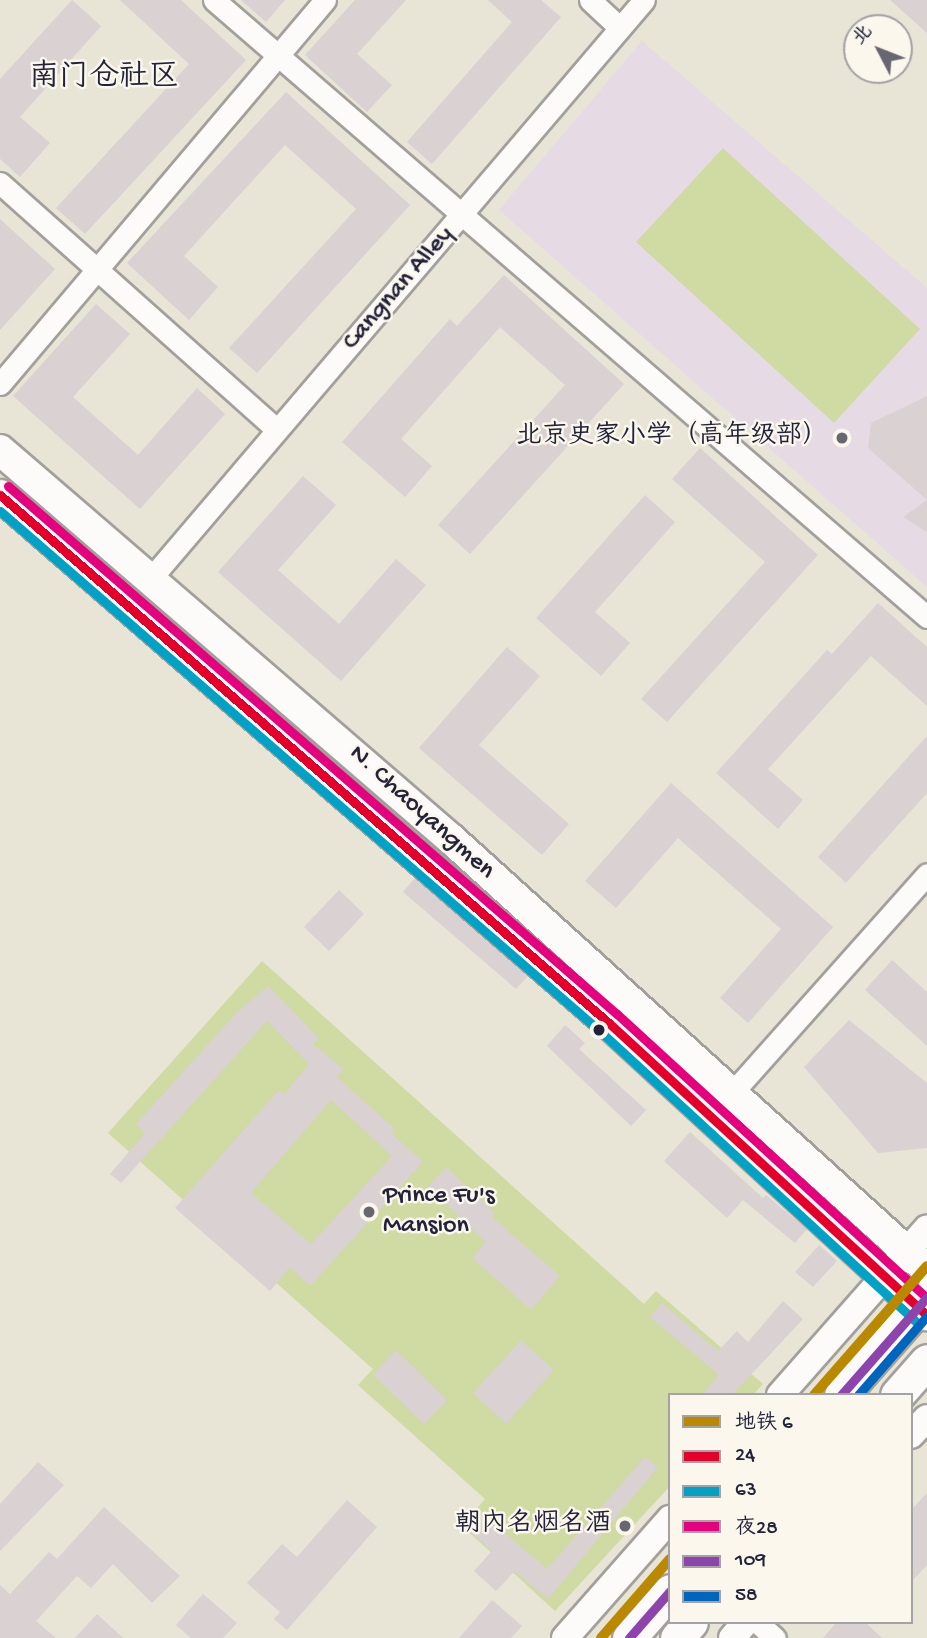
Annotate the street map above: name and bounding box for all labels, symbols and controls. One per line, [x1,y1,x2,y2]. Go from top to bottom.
north arrow [843,14,913,84]
text: 北 [849,21,878,51]
district label: 南门仓社区 [29,61,179,97]
street label: Cangnan Alley [337,221,461,357]
place label: 北京史家小学（高年级部） [516,422,828,454]
marker: 北京史家小学（高年级部） [834,430,850,446]
street label: N. Chaoyangmen [341,739,501,887]
unlabelled marker [592,1023,606,1037]
place label: Prince Fu's Mansion [383,1181,495,1242]
marker: Prince Fu's Mansion [361,1204,377,1220]
legend [668,1393,913,1624]
text: 地铁 6 [735,1412,793,1437]
text: 24 [735,1444,755,1469]
text: 63 [735,1479,757,1504]
place label: 朝内名烟名酒 [455,1510,611,1542]
text: 夜28 [735,1517,778,1542]
marker: 朝内名烟名酒 [617,1518,633,1534]
text: 109 [735,1549,766,1574]
text: 58 [735,1584,758,1609]

